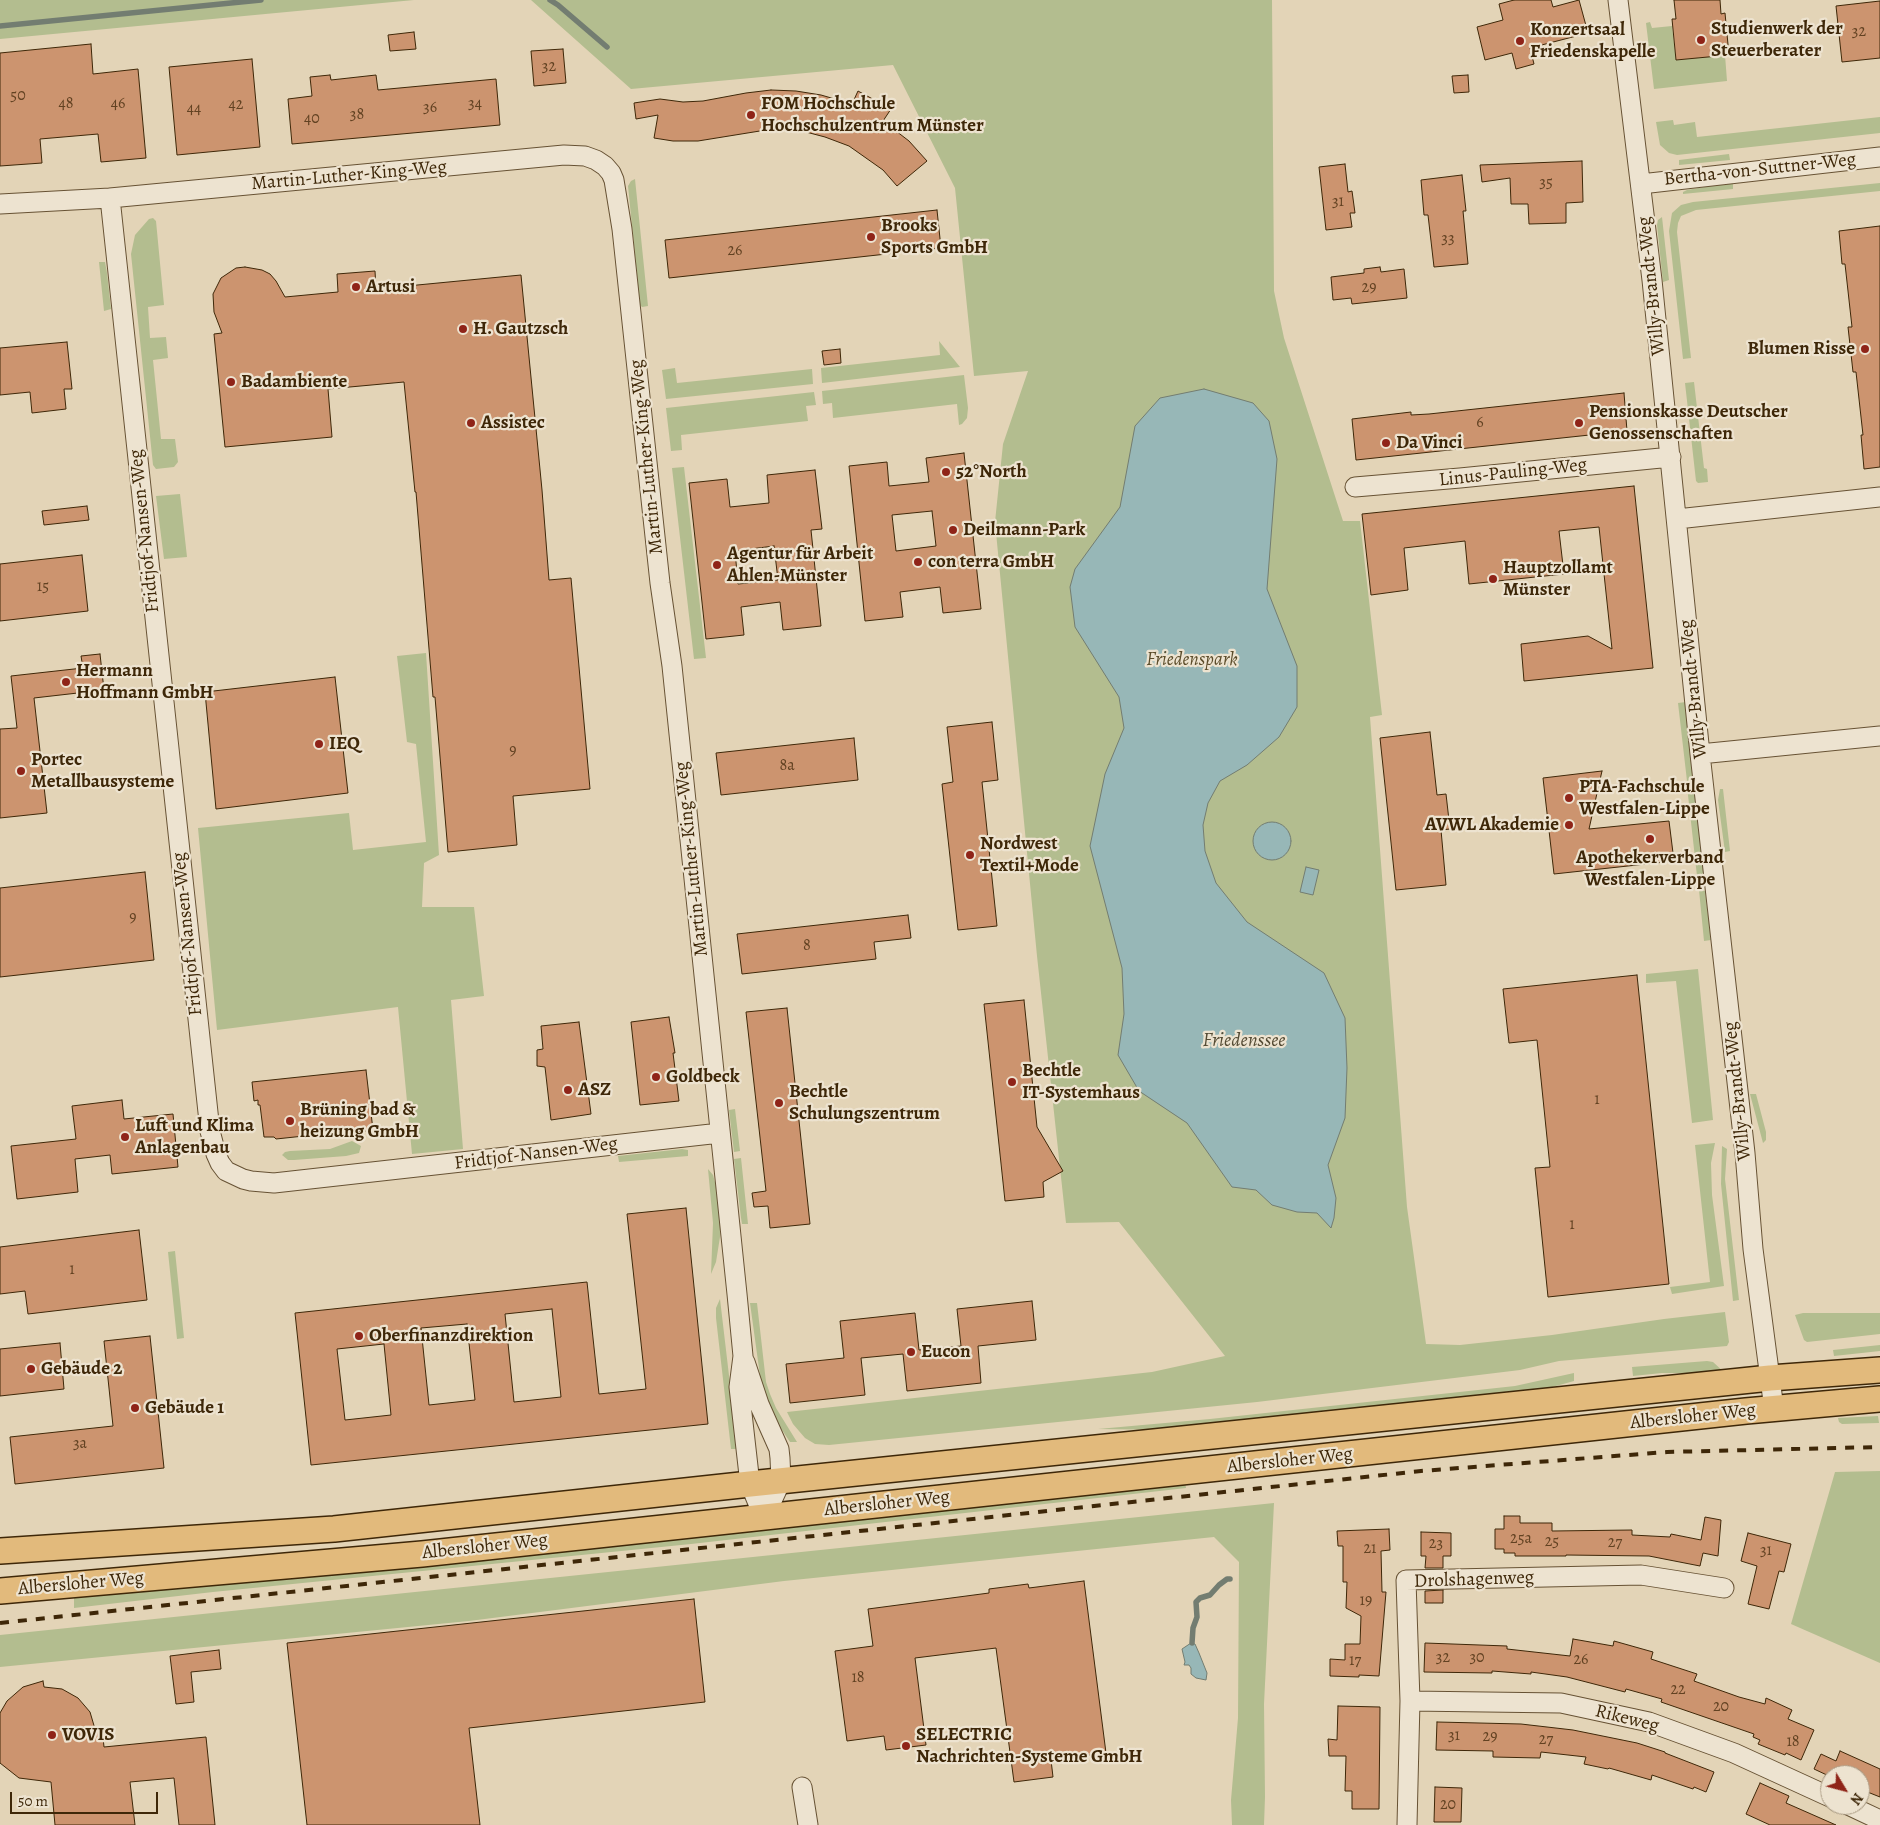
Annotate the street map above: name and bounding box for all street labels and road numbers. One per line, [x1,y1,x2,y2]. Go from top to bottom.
street label: Bertha-von-Suttner-Weg [1663,149,1857,191]
street label: Martin-Luther-King-Weg [250,156,448,196]
street label: Willy-Brandt-Weg [1633,215,1671,357]
street label: Martin-Luther-King-Weg [625,358,669,556]
street label: Fridtjof-Nansen-Weg [125,448,165,614]
street label: Linus-Pauling-Weg [1438,454,1588,492]
street label: Willy-Brandt-Weg [1675,618,1713,760]
street label: Martin-Luther-King-Weg [670,760,714,958]
street label: Fridtjof-Nansen-Weg [168,851,208,1017]
street label: Willy-Brandt-Weg [1719,1020,1757,1162]
street label: Fridtjof-Nansen-Weg [453,1133,619,1175]
street label: Albersloher Weg [1629,1399,1757,1435]
street label: Albersloher Weg [1226,1443,1354,1479]
street label: Albersloher Weg [823,1486,951,1522]
street label: Albersloher Weg [421,1529,549,1565]
street label: Albersloher Weg [17,1567,145,1601]
street label: Drolshagenweg [1414,1567,1534,1593]
street label: Rikeweg [1593,1700,1661,1738]

